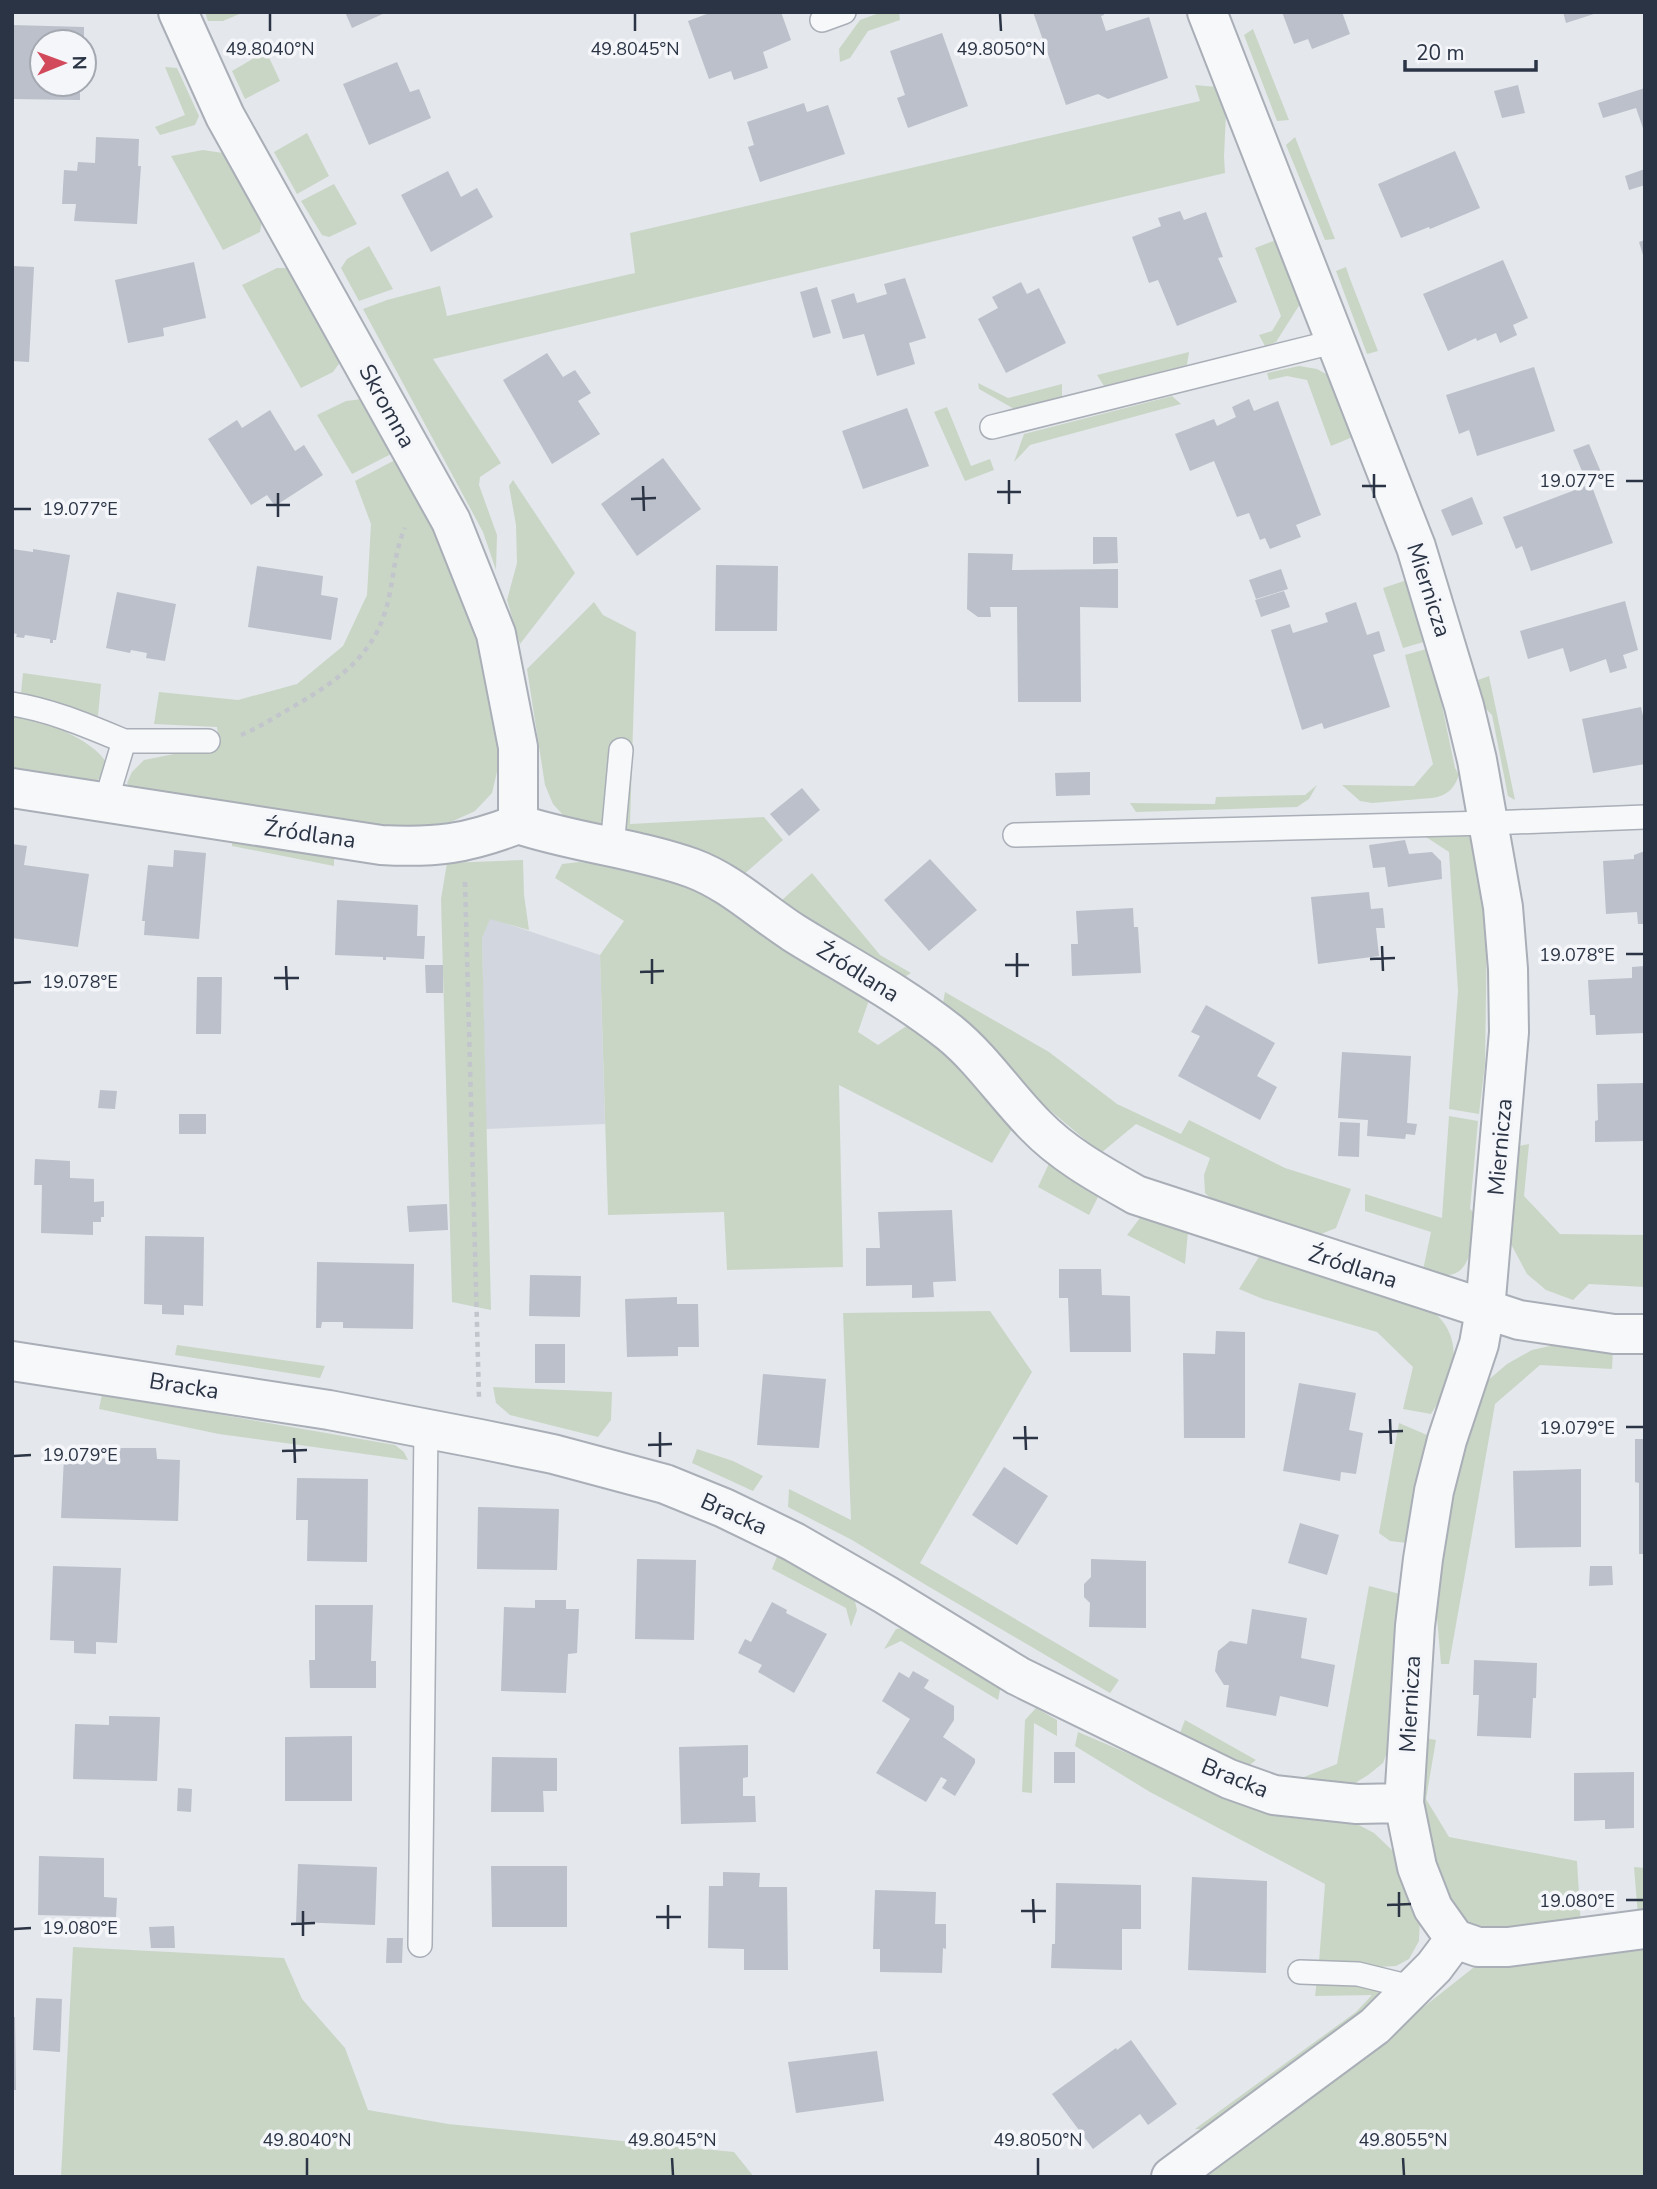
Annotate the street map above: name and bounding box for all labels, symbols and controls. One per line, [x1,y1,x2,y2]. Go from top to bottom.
north arrow [28,28,98,98]
scale bar [1405,28,1536,72]
text: 49.8040°N [226,37,314,61]
text: 49.8045°N [591,37,679,61]
text: 49.8050°N [957,37,1045,61]
text: 20 m [1416,39,1465,67]
text: N [66,55,92,70]
street label: Skromna [351,358,423,454]
text: 19.077°E [1539,469,1615,493]
text: 19.077°E [42,497,118,521]
street label: Miernicza [1399,539,1459,641]
street label: Źródlana [262,812,358,856]
street label: Źródlana [811,934,905,1010]
text: 19.078°E [1539,943,1615,967]
text: 19.078°E [42,970,118,994]
street label: Miernicza [1480,1097,1520,1197]
street label: Źródlana [1304,1238,1402,1296]
street label: Bracka [147,1365,221,1407]
text: 19.079°E [1539,1416,1615,1440]
text: 19.079°E [42,1443,118,1467]
street label: Bracka [696,1486,772,1542]
street label: Miernicza [1392,1655,1428,1753]
street label: Bracka [1197,1750,1273,1806]
text: 19.080°E [1539,1889,1615,1913]
text: 19.080°E [42,1916,118,1940]
text: 49.8040°N [263,2128,351,2152]
text: 49.8045°N [628,2128,716,2152]
text: 49.8050°N [994,2128,1082,2152]
text: 49.8055°N [1359,2128,1447,2152]

